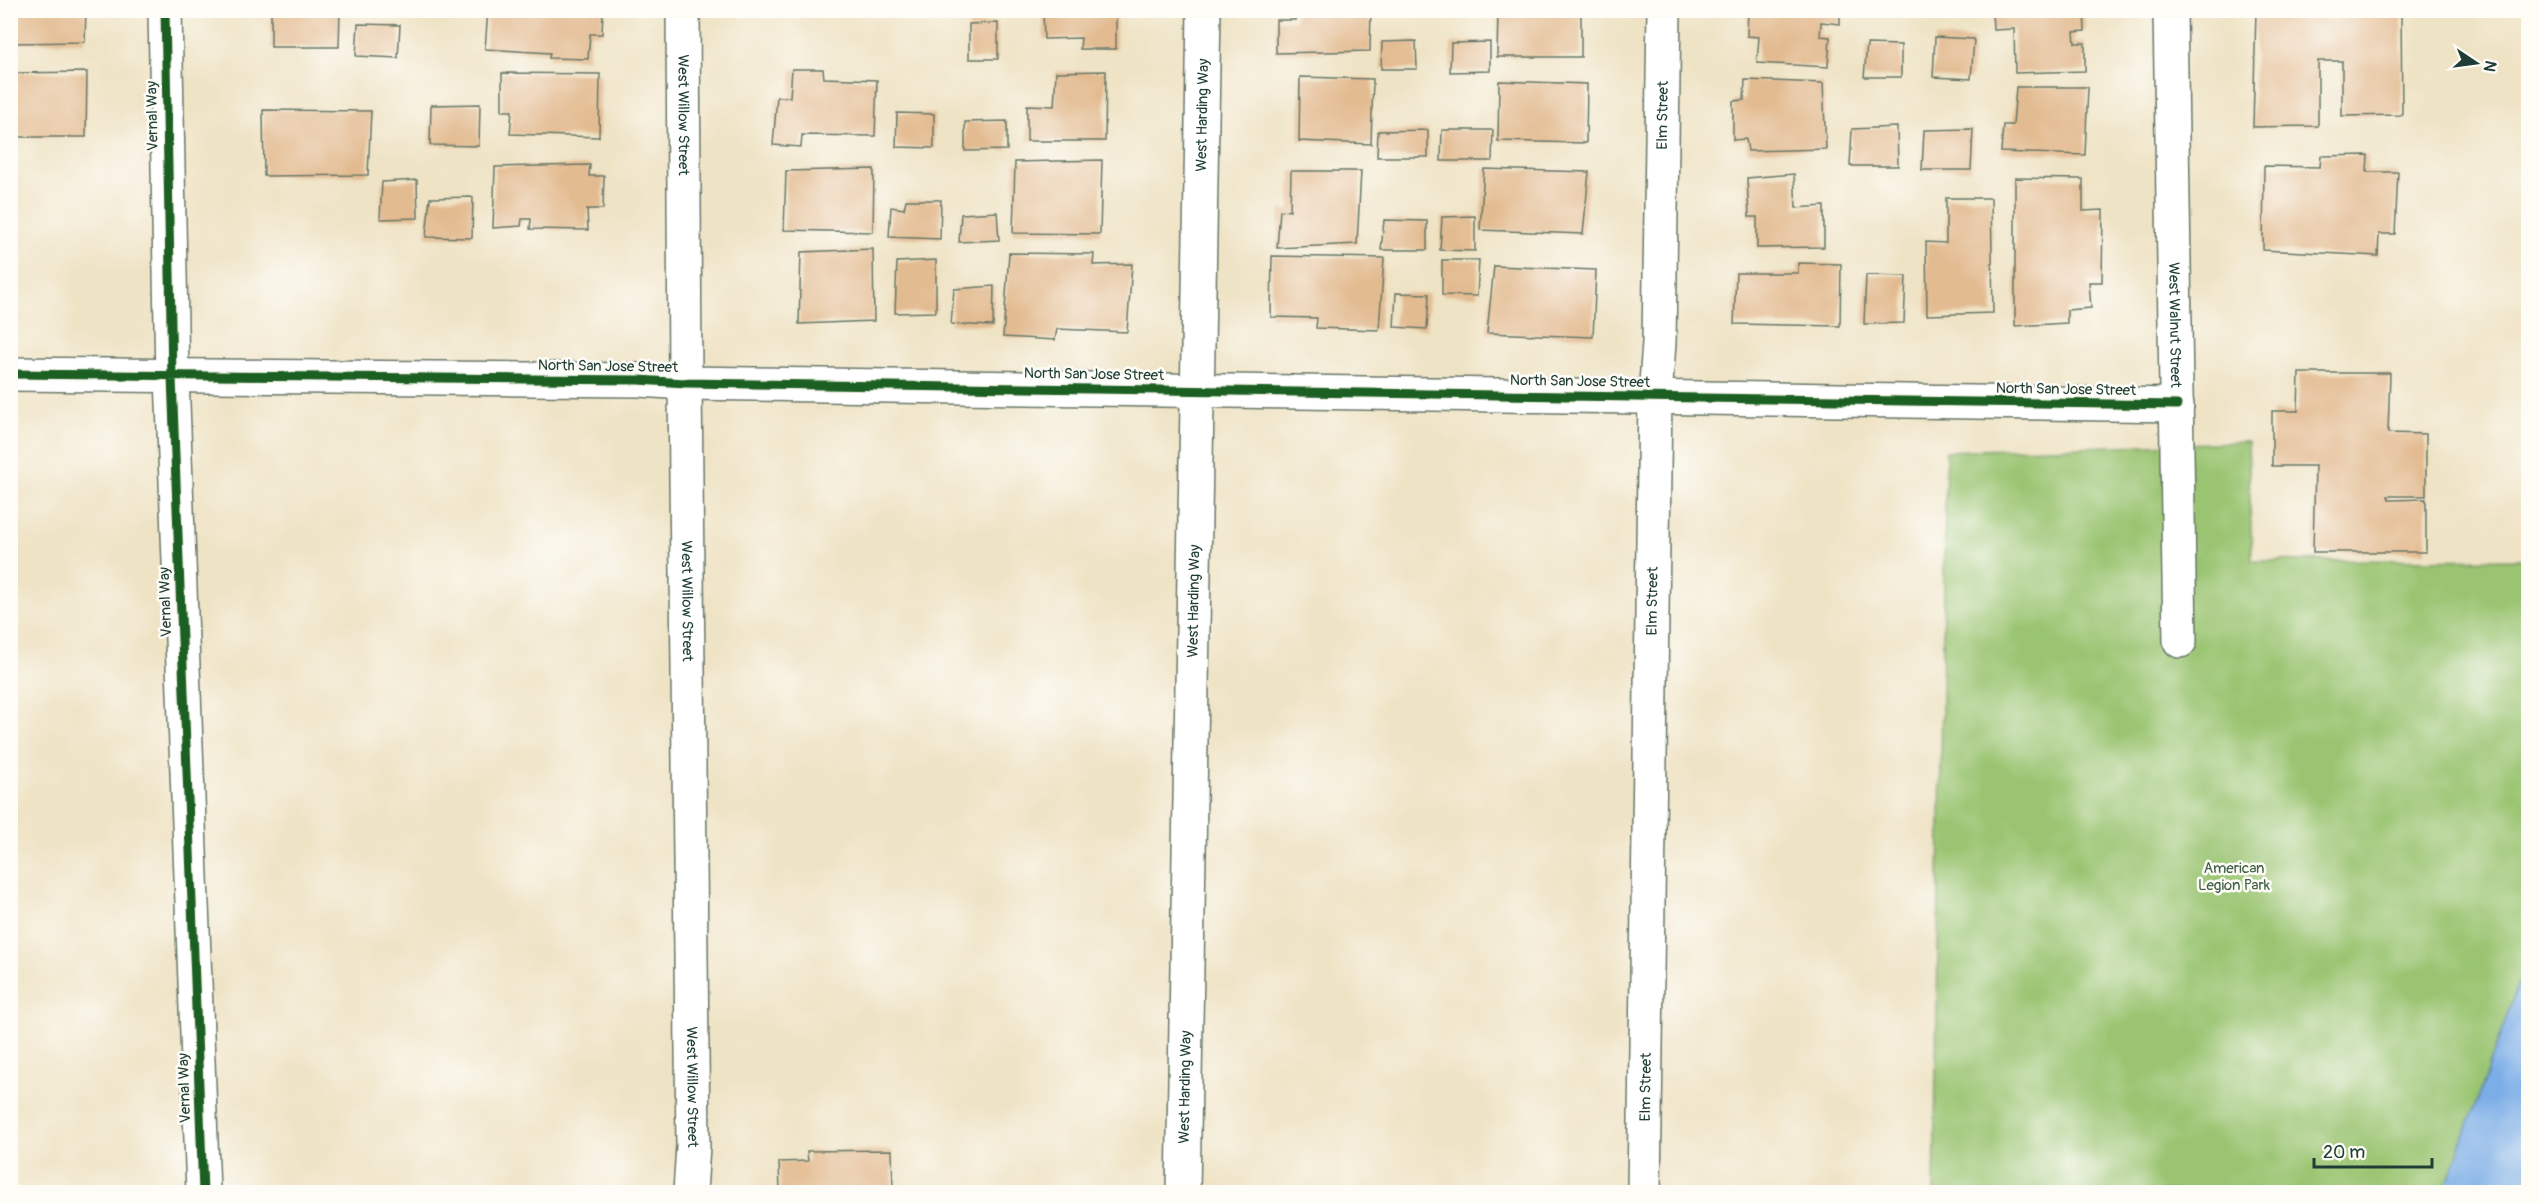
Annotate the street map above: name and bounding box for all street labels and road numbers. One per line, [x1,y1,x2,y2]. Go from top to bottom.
street label: West Willow Street [673,54,693,176]
street label: West Harding Way [1192,58,1213,172]
street label: Vernal Way [142,80,163,151]
street label: Elm Street [1653,80,1673,150]
street label: West Walnut Street [2164,262,2185,389]
street label: North San Jose Street [538,356,679,377]
street label: North San Jose Street [1024,364,1165,385]
street label: North San Jose Street [1510,371,1651,392]
street label: North San Jose Street [1996,379,2137,400]
street label: West Willow Street [677,540,697,662]
street label: West Harding Way [1183,544,1205,658]
street label: Vernal Way [155,566,176,637]
street label: Elm Street [1643,566,1663,636]
street label: West Willow Street [682,1026,702,1148]
street label: West Harding Way [1175,1030,1196,1144]
street label: Vernal Way [174,1052,195,1123]
street label: Elm Street [1636,1052,1656,1121]

